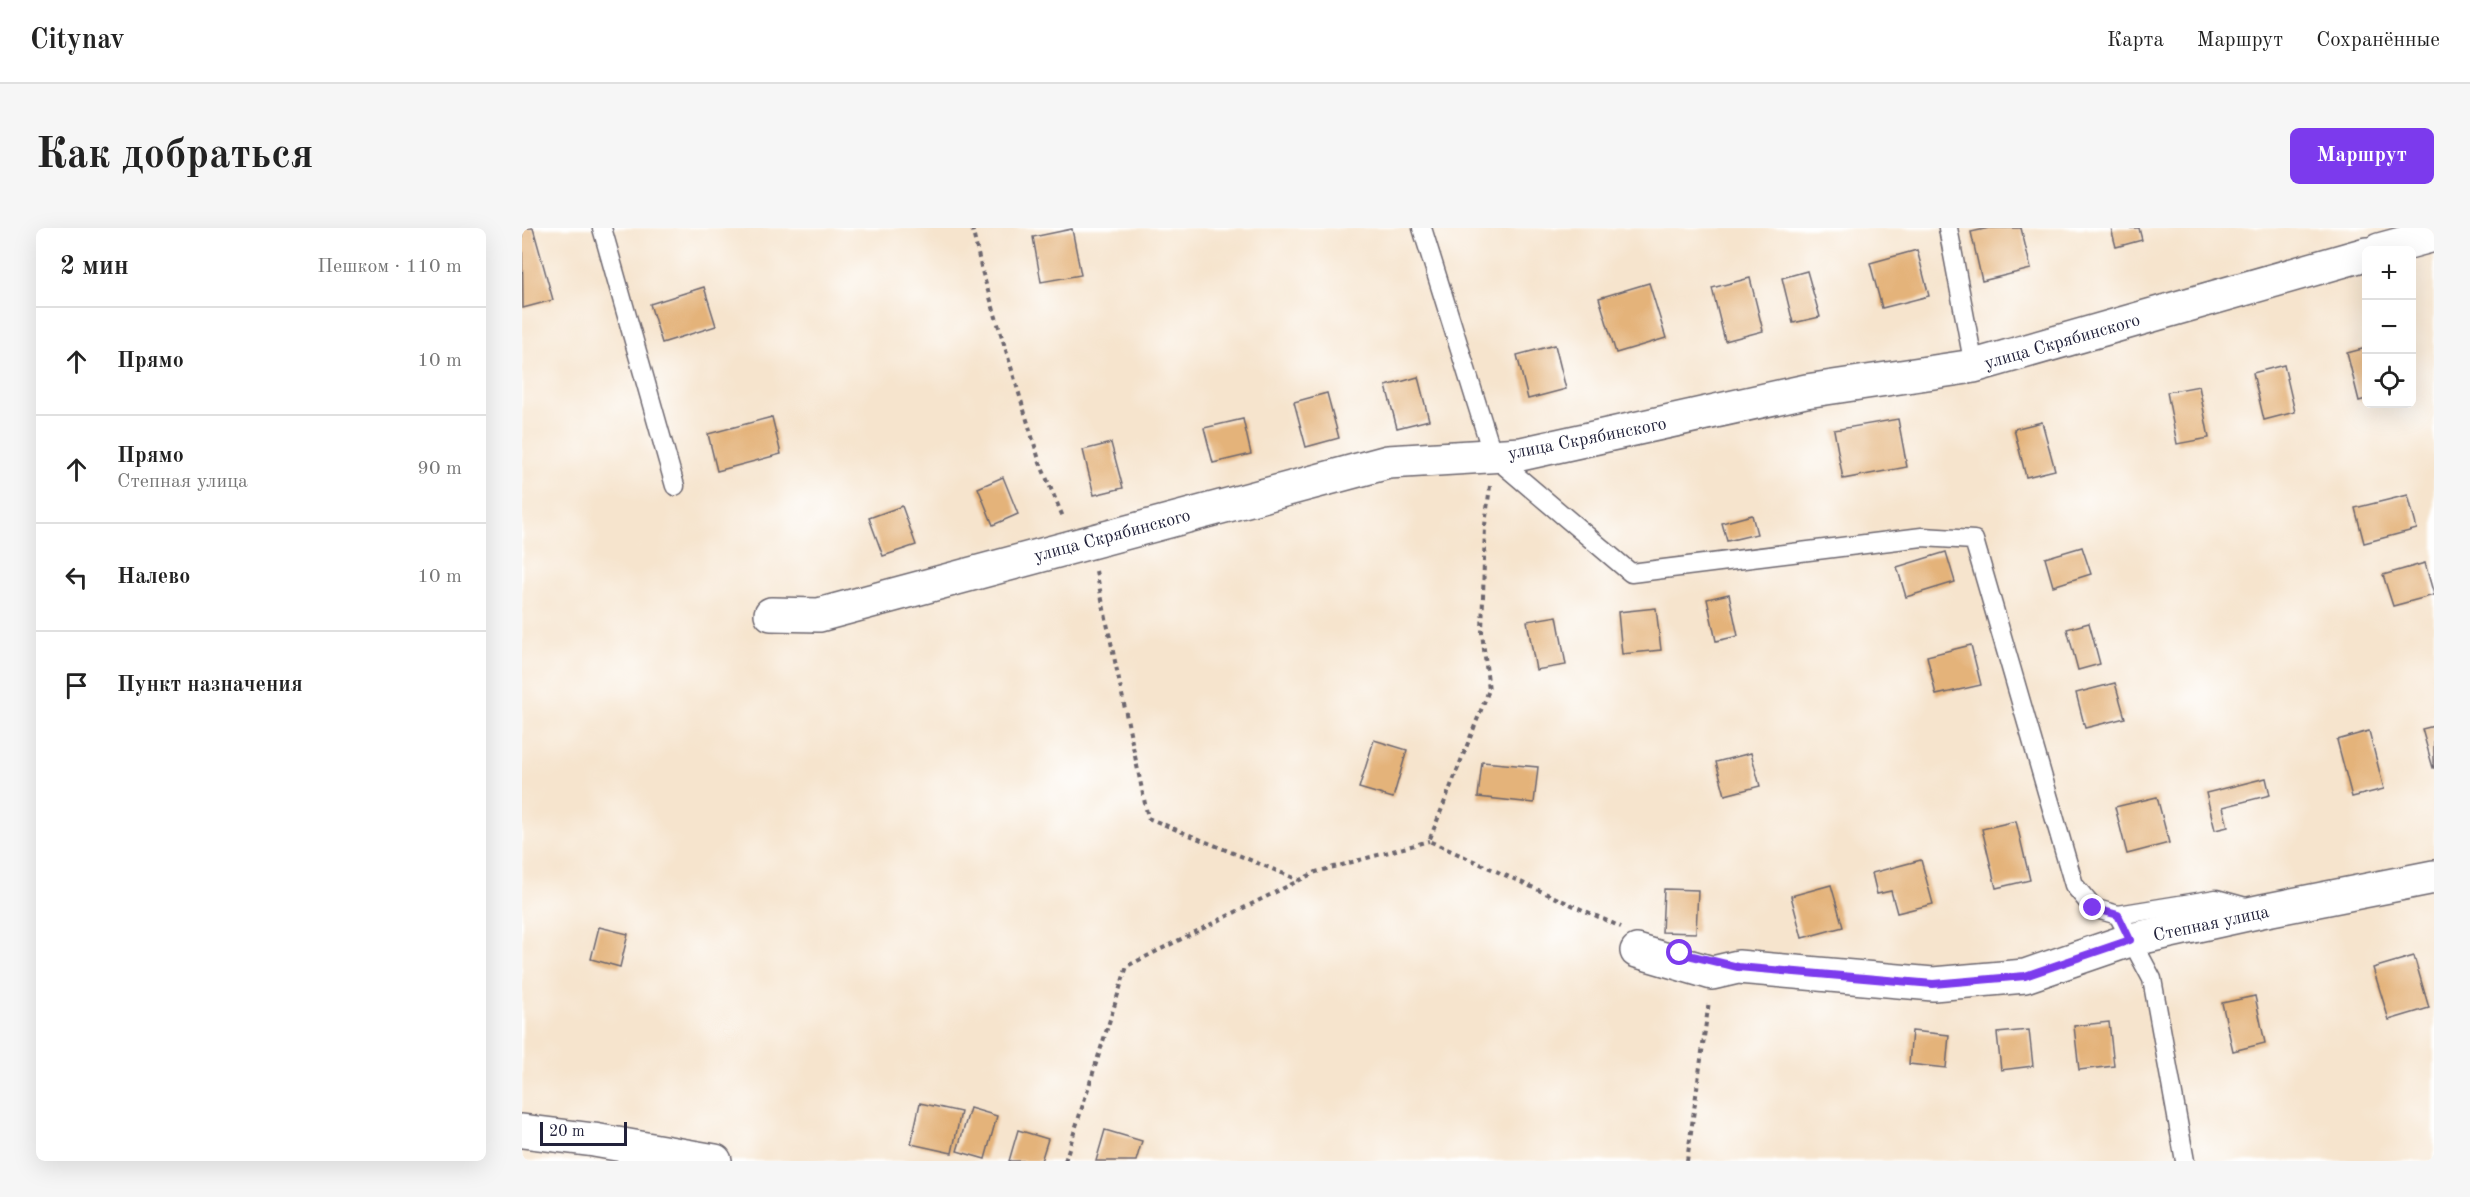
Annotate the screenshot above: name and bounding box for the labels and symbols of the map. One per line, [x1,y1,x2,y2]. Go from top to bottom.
street label: улица Скрябинского [1982,311,2142,373]
street label: улица Скрябинского [1506,415,1668,463]
street label: улица Скрябинского [1032,506,1192,565]
route end [2079,894,2105,920]
street label: Степная улица [2152,903,2271,945]
route start [1666,939,1692,965]
scale bar [540,1119,627,1146]

